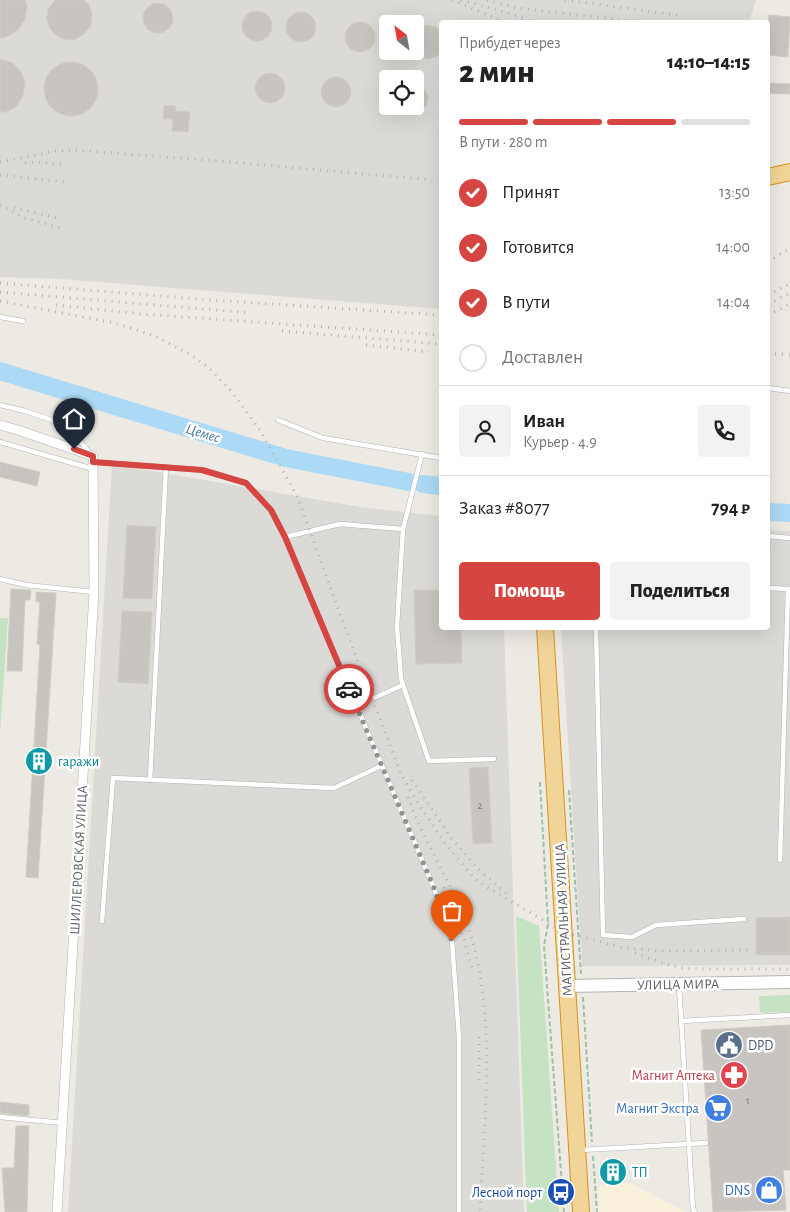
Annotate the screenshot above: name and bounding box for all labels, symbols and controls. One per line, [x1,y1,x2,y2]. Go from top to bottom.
north arrow [379,15,424,60]
map controls [379,15,424,115]
text: Прибудет через [459,35,561,51]
text: 14:10–14:15 [667,53,750,72]
text: 2 мин [459,56,535,88]
button: locate [379,70,424,115]
text: В пути · 280 m [459,134,548,150]
icon: check [459,179,487,207]
text: Принят [502,183,559,202]
text: 13:50 [719,184,750,200]
icon: check [459,234,487,262]
text: Готовится [502,238,575,257]
text: 14:00 [716,239,750,255]
icon: check [459,289,487,317]
text: В пути [502,293,551,312]
text: 14:04 [717,294,750,310]
text: Доставлен [502,348,583,367]
pin [53,398,95,449]
icon: home [60,405,88,433]
button: person [459,405,511,457]
button: phone [698,405,750,457]
text: Иван [523,412,565,431]
water label: Цемес [184,421,222,446]
text: Курьер · 4.9 [523,434,597,450]
text: Заказ #8077 [459,499,550,518]
text: 794 ₽ [711,499,750,518]
button: Помощь [459,562,600,620]
button: Поделиться [610,562,750,620]
courier [324,664,374,714]
icon: car [335,675,363,703]
building icon: гаражи [24,746,54,776]
place label: гаражи [58,755,99,769]
street label: ШИЛЛЕРОВСКАЯ УЛИЦА [68,785,90,935]
house number: 2 [477,800,483,811]
street label: МАГИСТРАЛЬНАЯ УЛИЦА [553,843,575,997]
pin [431,890,473,941]
icon: bag [438,897,466,925]
street label: УЛИЦА МИРА [637,977,719,993]
public building icon: DPD [714,1030,744,1060]
place label: DPD [748,1039,773,1053]
pharmacy icon: Магнит Аптека [719,1060,749,1090]
place label: Магнит Аптека [632,1069,716,1083]
supermarket icon: Магнит Экстра [703,1093,733,1123]
house number: 1 [746,1095,750,1106]
place label: Магнит Экстра [616,1102,700,1116]
building icon: ТП [598,1157,628,1187]
place label: ТП [632,1166,648,1180]
shop icon: DNS [754,1175,784,1205]
bus stop icon: Лесной порт [546,1177,576,1207]
place label: DNS [725,1184,750,1198]
place label: Лесной порт [472,1186,543,1200]

